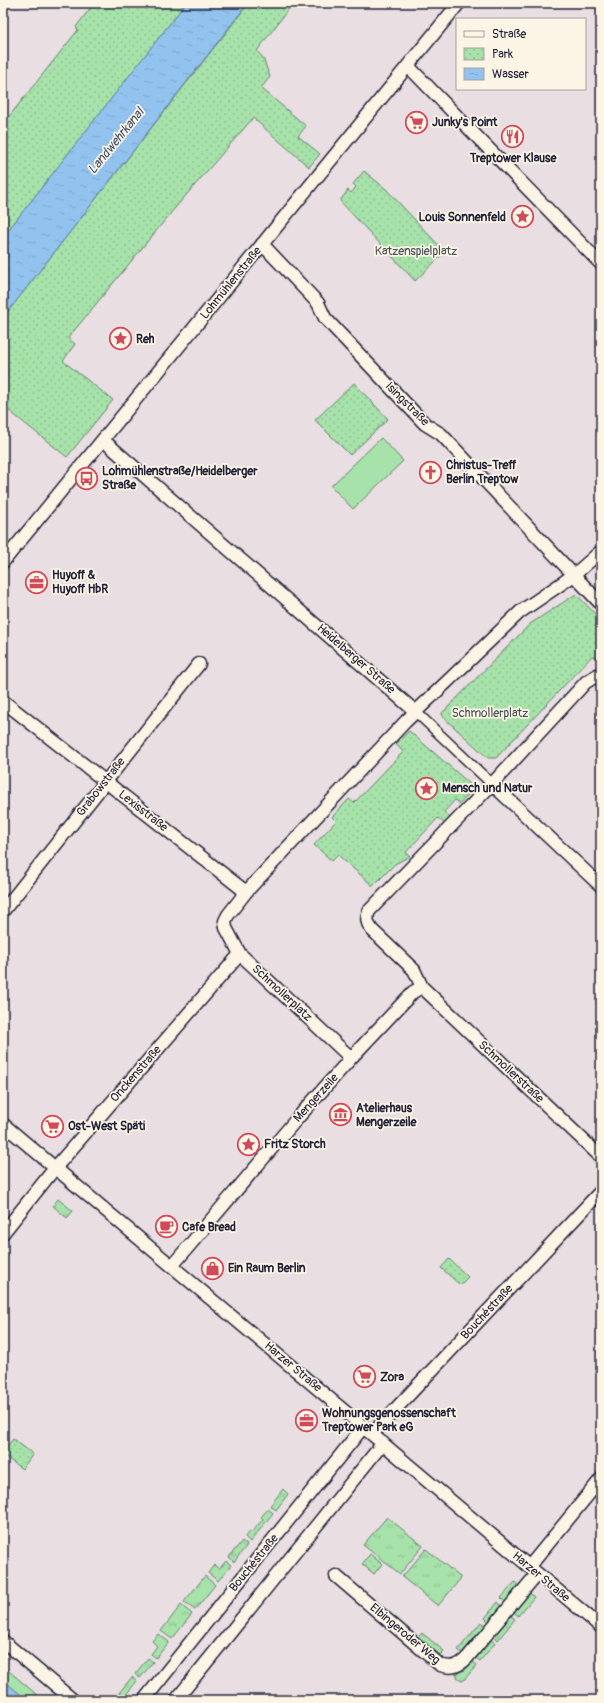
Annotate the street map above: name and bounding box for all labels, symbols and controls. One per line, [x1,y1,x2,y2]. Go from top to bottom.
legend [456,18,586,90]
text: Straße [492,27,526,42]
text: Park [492,47,513,62]
text: Wasser [492,67,529,82]
water label: Landwehrkanal [85,103,149,177]
supermarket icon: Junky's Point [403,109,429,135]
place label: Junky's Point [432,115,499,130]
restaurant icon: Treptower Klause [500,124,526,150]
place label: Treptower Klause [469,151,557,166]
place icon: Louis Sonnenfeld [509,204,535,230]
place label: Louis Sonnenfeld [418,210,506,225]
street label: Lohmühlenstraße [197,244,265,322]
park label: Katzenspielplatz [375,244,457,259]
place icon: Reh [107,326,133,352]
place label: Reh [136,332,155,347]
street label: Isingstraße [382,379,432,429]
place label: Christus-Treff Berlin Treptow [446,458,519,487]
church icon: Christus-Treff Berlin Treptow [417,459,443,485]
place label: Lohmühlenstraße/Heidelberger Straße [102,464,258,493]
bus stop icon: Lohmühlenstraße/Heidelberger Straße [73,465,99,491]
place label: Huyoff & Huyoff HbR [52,568,108,597]
office icon: Huyoff & Huyoff HbR [23,569,49,595]
street label: Heidelberger Straße [314,621,398,697]
park label: Schmollerplatz [452,706,528,721]
street label: Grabowstraße [73,754,129,819]
place icon: Mensch und Natur [414,775,440,801]
place label: Mensch und Natur [442,781,533,796]
street label: Lexisstraße [115,787,171,835]
street label: Schmollerplatz [249,961,315,1025]
street label: Schmollerstraße [475,1038,547,1106]
street label: Onckenstraße [107,1043,165,1105]
street label: Mengerzeile [290,1070,342,1125]
place label: Atelierhaus Mengerzeile [356,1101,418,1130]
museum icon: Atelierhaus Mengerzeile [328,1102,354,1128]
supermarket icon: Ost-West Späti [40,1113,66,1139]
place label: Ost-West Späti [68,1119,145,1134]
place icon: Fritz Storch [235,1131,261,1157]
place label: Fritz Storch [264,1137,326,1152]
cafe icon: Cafe Bread [153,1214,179,1240]
place label: Cafe Bread [182,1220,236,1235]
shop icon: Ein Raum Berlin [199,1255,225,1281]
place label: Ein Raum Berlin [228,1261,306,1276]
street label: Bouchéstraße [458,1281,516,1343]
street label: Harzer Straße [261,1339,325,1396]
supermarket icon: Zora [351,1364,377,1390]
place label: Zora [380,1370,404,1385]
place label: Wohnungsgenossenschaft Treptower Park eG [321,1406,457,1435]
office icon: Wohnungsgenossenschaft Treptower Park eG [294,1407,320,1433]
street label: Bouchéstraße [226,1531,282,1595]
street label: Harzer Straße [509,1549,573,1606]
street label: Elbingeroder Weg [367,1600,443,1668]

